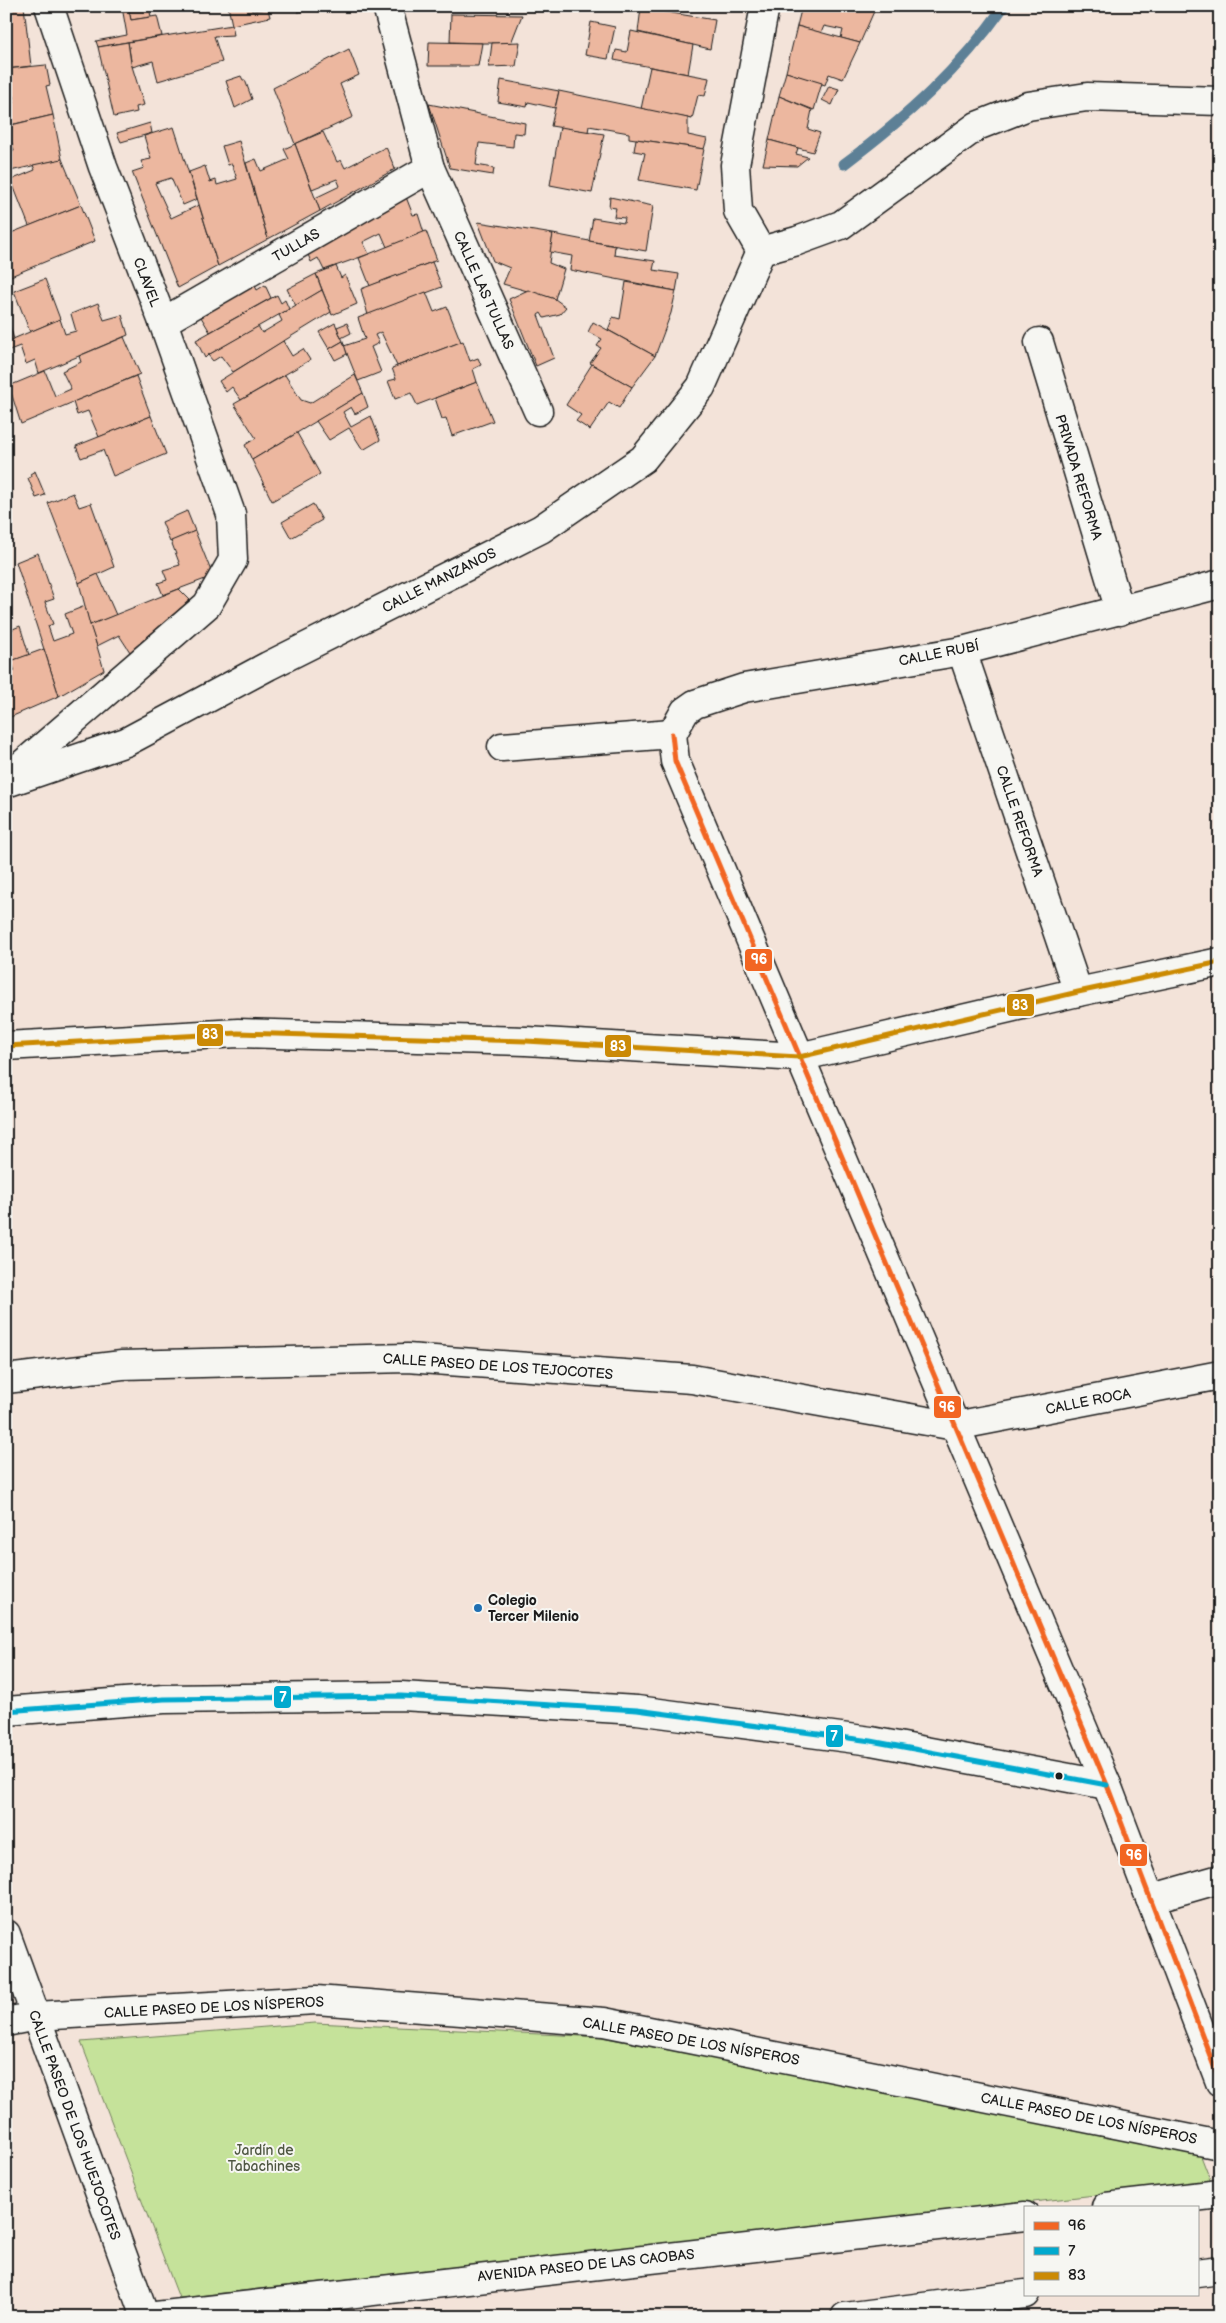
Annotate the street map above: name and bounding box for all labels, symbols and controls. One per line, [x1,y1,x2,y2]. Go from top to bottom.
street label: TULLAS [270,225,323,266]
street label: CALLE LAS TULLAS [450,228,517,352]
street label: CLAVEL [129,255,164,309]
street label: PRIVADA REFORMA [1051,412,1106,542]
street label: CALLE MANZANOS [379,544,499,617]
street label: CALLE RUBÍ [897,636,981,670]
street label: CALLE REFORMA [993,763,1047,879]
line badge: 96 [744,948,773,972]
text: 96 [751,951,767,968]
line badge: 83 [1006,993,1035,1017]
text: 83 [1012,997,1028,1014]
line badge: 83 [196,1023,224,1047]
text: 83 [202,1026,218,1043]
line badge: 83 [604,1034,632,1058]
text: 83 [610,1038,626,1055]
street label: CALLE PASEO DE LOS TEJOCOTES [382,1350,614,1383]
street label: CALLE ROCA [1044,1385,1133,1418]
line badge: 96 [933,1395,962,1419]
text: 96 [939,1399,955,1416]
place label: Colegio Tercer Milenio [488,1592,579,1625]
marker: Colegio Tercer Milenio [472,1602,484,1614]
line badge: 7 [273,1685,292,1709]
text: 7 [279,1689,287,1706]
line badge: 7 [825,1724,844,1748]
text: 7 [830,1728,838,1745]
unlabelled marker [1054,1771,1064,1781]
line badge: 96 [1119,1843,1148,1867]
text: 96 [1126,1847,1142,1864]
street label: CALLE PASEO DE LOS NÍSPEROS [104,1992,324,2022]
street label: CALLE PASEO DE LOS HUEJOCOTES [25,2008,124,2242]
street label: CALLE PASEO DE LOS NÍSPEROS [581,2013,801,2069]
street label: CALLE PASEO DE LOS NÍSPEROS [979,2088,1199,2148]
park label: Jardín de Tabachines [228,2142,300,2175]
legend [1024,2206,1198,2296]
text: 96 [1068,2216,1086,2235]
text: 7 [1068,2242,1076,2261]
street label: AVENIDA PASEO DE LAS CAOBAS [477,2246,695,2285]
text: 83 [1068,2266,1086,2285]

